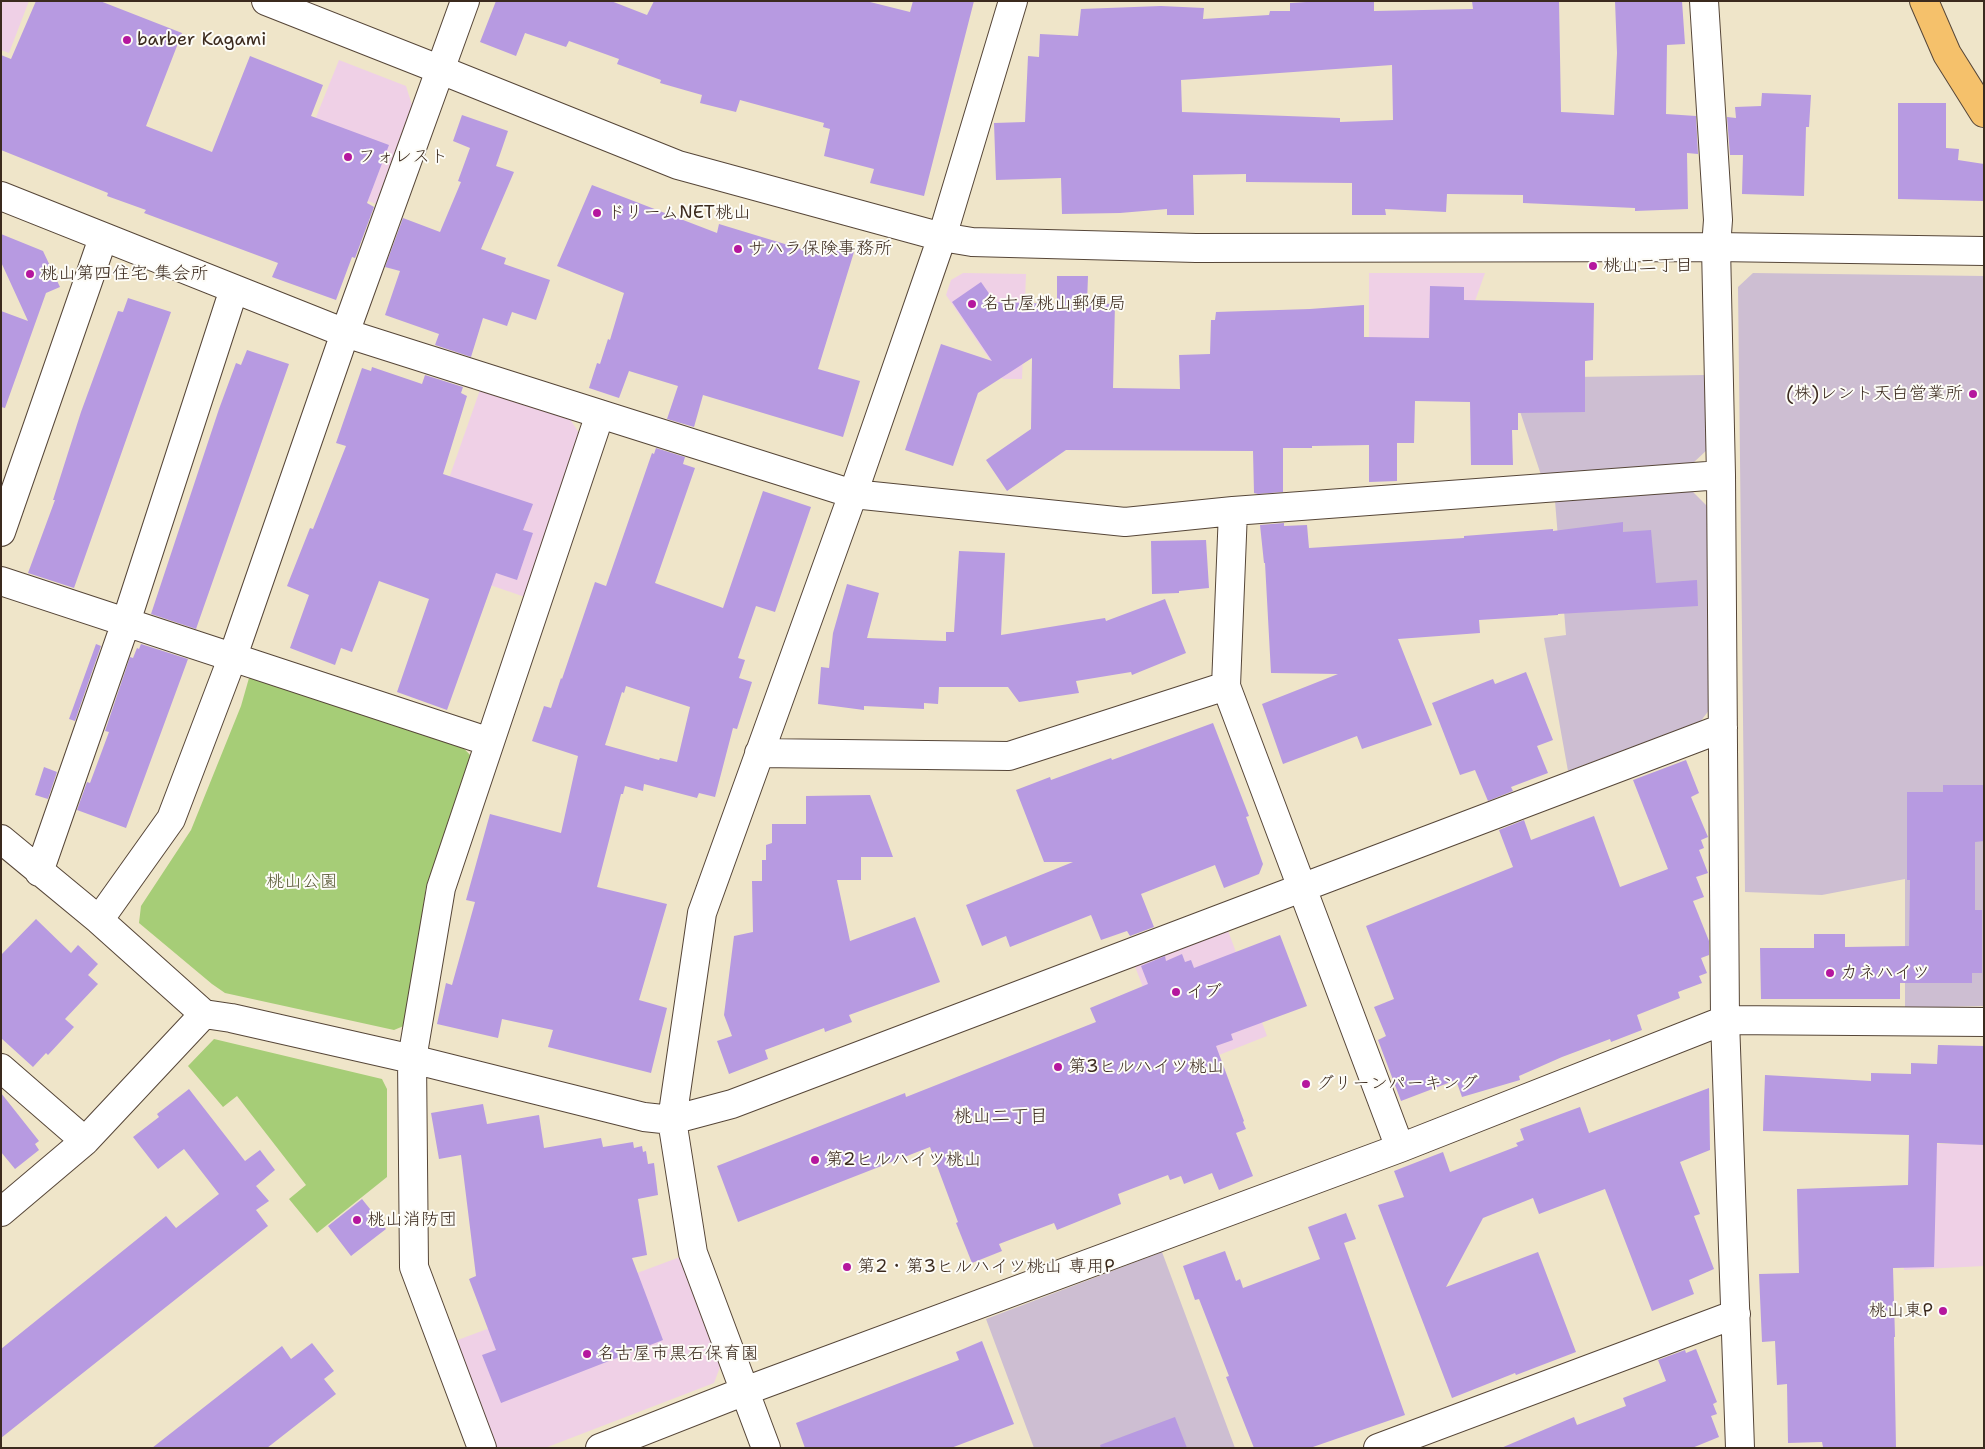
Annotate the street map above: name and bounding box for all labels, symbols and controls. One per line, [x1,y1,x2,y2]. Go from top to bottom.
place label: barber Kagami [137,29,266,51]
marker: barber Kagami [121,34,133,46]
place label: フォレスト [358,146,448,168]
marker: フォレスト [342,151,354,163]
place label: ドリームNET桃山 [607,202,751,224]
marker: ドリームNET桃山 [591,207,603,219]
place label: サハラ保険事務所 [748,238,892,260]
marker: サハラ保険事務所 [732,243,744,255]
place label: 桃山二丁目 [1603,255,1693,277]
marker: 桃山二丁目 [1587,260,1599,272]
place label: 桃山第四住宅 集会所 [40,263,208,285]
marker: 桃山第四住宅 集会所 [24,268,36,280]
place label: 名古屋桃山郵便局 [982,293,1126,315]
marker: 名古屋桃山郵便局 [966,298,978,310]
place label: (株)レント天白営業所 [1786,383,1963,405]
marker: (株)レント天白営業所 [1967,388,1979,400]
park label: 桃山公園 [266,871,338,893]
place label: カネハイツ [1840,962,1930,984]
marker: カネハイツ [1824,967,1836,979]
place label: イブ [1186,981,1222,1003]
marker: イブ [1170,986,1182,998]
place label: 第3ヒルハイツ桃山 [1068,1056,1225,1078]
marker: 第3ヒルハイツ桃山 [1052,1061,1064,1073]
place label: グリーンパーキング [1316,1073,1478,1095]
marker: グリーンパーキング [1300,1078,1312,1090]
district label: 桃山二丁目 [954,1106,1048,1128]
place label: 第2ヒルハイツ桃山 [825,1149,982,1171]
marker: 第2ヒルハイツ桃山 [809,1154,821,1166]
place label: 桃山消防団 [367,1209,457,1231]
marker: 桃山消防団 [351,1214,363,1226]
place label: 第2・第3ヒルハイツ桃山 専用P [857,1256,1115,1278]
marker: 第2・第3ヒルハイツ桃山 専用P [841,1261,853,1273]
place label: 桃山東P [1869,1300,1933,1322]
marker: 桃山東P [1937,1305,1949,1317]
place label: 名古屋市黒石保育園 [597,1343,759,1365]
marker: 名古屋市黒石保育園 [581,1348,593,1360]

